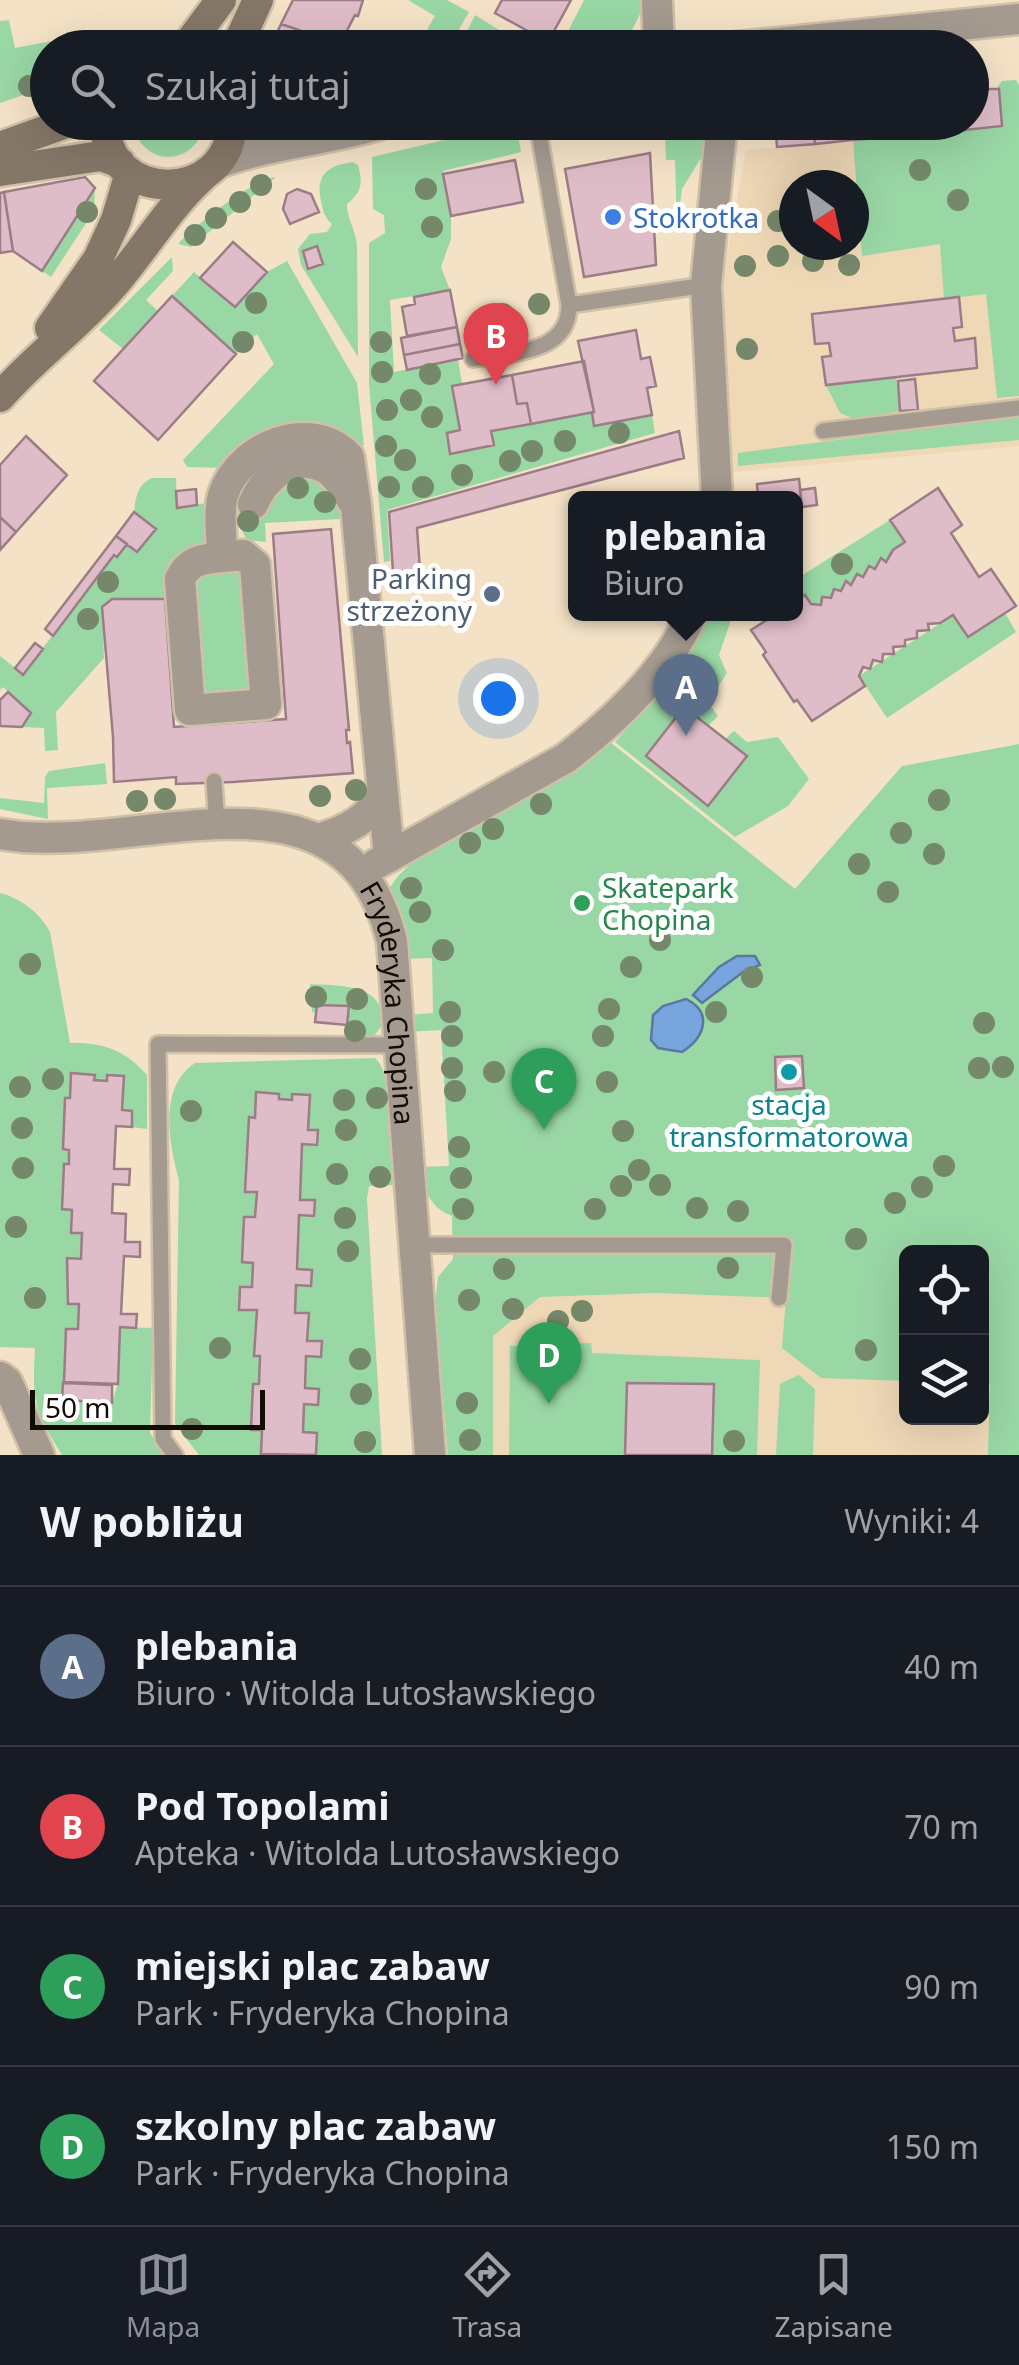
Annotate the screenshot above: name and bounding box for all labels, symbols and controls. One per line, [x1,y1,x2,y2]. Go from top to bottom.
search box [30,30,989,140]
icon: search [65,58,120,113]
text: Szukaj tutaj [145,59,351,111]
north arrow [779,170,869,260]
place label: Stokrotka [633,198,759,236]
marker: Stokrotka [602,206,624,228]
pin: B [464,302,528,385]
popup [568,491,803,621]
text: plebania [604,509,767,561]
place label: Parking strzeżony [347,559,473,629]
text: Biuro [604,561,684,604]
marker: Parking strzeżony [481,583,503,605]
pin: A [654,654,718,736]
your location [473,673,524,724]
place label: Skatepark Chopina [602,868,733,938]
street label: Fryderyka Chopina [352,874,425,1126]
marker: Skatepark Chopina [571,892,593,914]
pin: C [512,1048,576,1130]
marker: stacja transformatorowa [778,1061,800,1083]
place label: stacja transformatorowa [669,1085,909,1155]
map controls [899,1245,989,1425]
button: locate [899,1245,989,1335]
pin: D [516,1322,582,1404]
button: layers [899,1335,989,1425]
scale bar [30,1385,265,1430]
text: 50 m [45,1388,111,1426]
text: W pobliżu [40,1492,244,1549]
text: Wyniki: 4 [844,1499,979,1542]
text: plebania [135,1619,299,1671]
text: A [61,1645,84,1688]
text: 40 m [904,1645,979,1688]
text: Biuro · Witolda Lutosławskiego [135,1671,596,1714]
text: Pod Topolami [135,1779,390,1831]
text: B [62,1805,83,1848]
text: 70 m [904,1805,979,1848]
text: Apteka · Witolda Lutosławskiego [135,1831,620,1874]
text: miejski plac zabaw [135,1939,490,1991]
text: C [62,1965,83,2008]
text: 90 m [904,1965,979,2008]
text: Park · Fryderyka Chopina [135,1991,510,2034]
text: szkolny plac zabaw [135,2099,496,2151]
text: D [61,2125,84,2168]
text: 150 m [886,2125,979,2168]
text: Park · Fryderyka Chopina [135,2151,510,2194]
tab: Mapa [126,2247,200,2345]
tab: Trasa [452,2247,522,2345]
tab: Zapisane [774,2247,893,2345]

